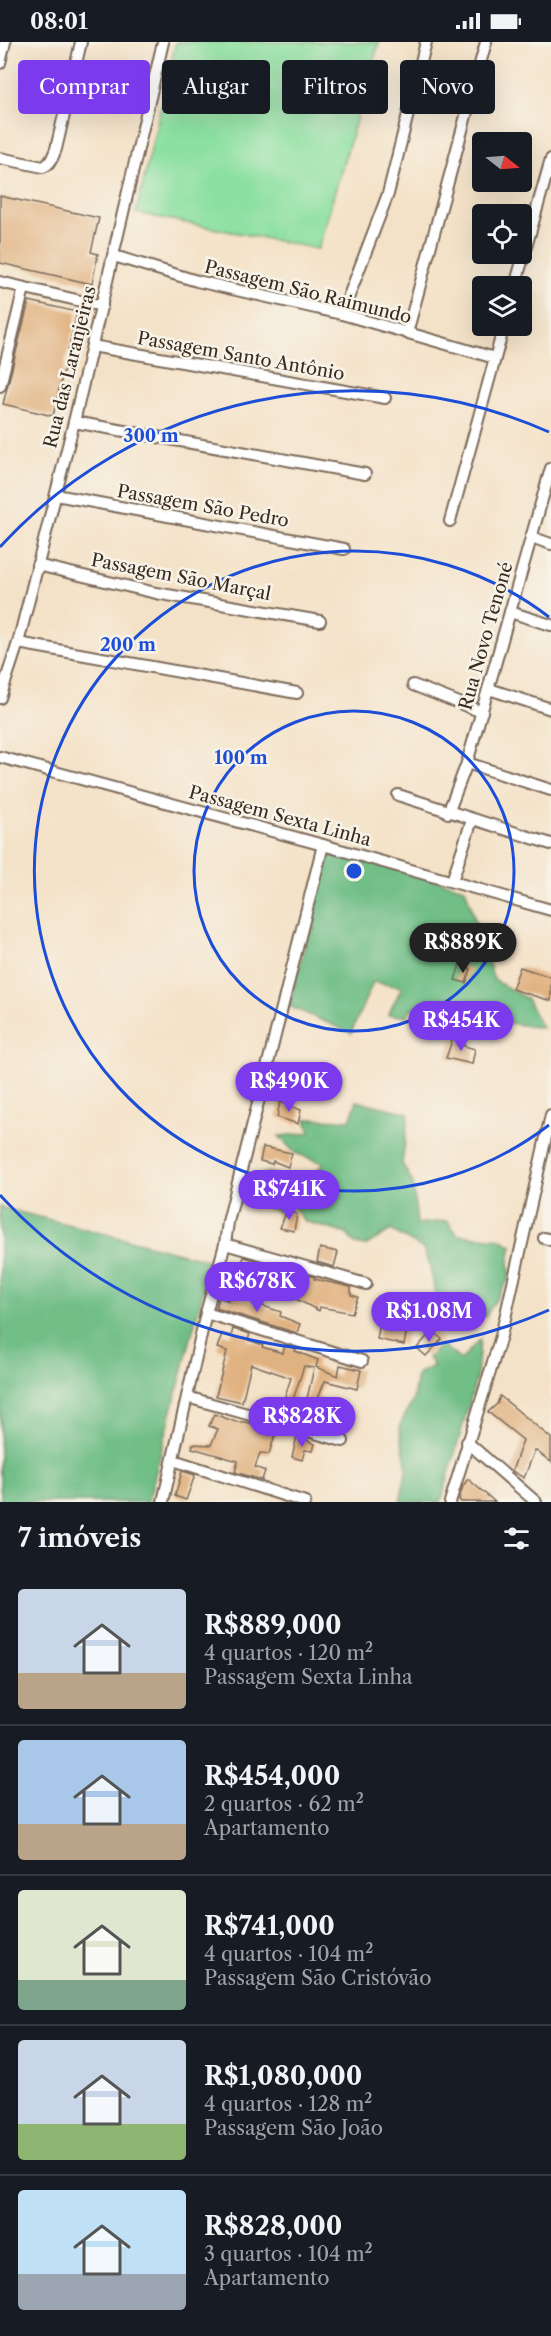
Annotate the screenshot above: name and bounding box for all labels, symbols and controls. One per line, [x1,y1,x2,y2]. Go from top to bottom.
text: 08:01 [30,8,88,35]
chip: Comprar [18,60,150,114]
chip: Alugar [162,60,270,114]
chip: Filtros [282,60,388,114]
chip: Novo [400,60,495,114]
north arrow [472,132,532,192]
map controls [472,132,532,336]
button: locate [472,204,532,264]
street label: Passagem São Raimundo [202,256,414,328]
button: layers [472,276,532,336]
street label: Rua das Laranjeiras [39,284,101,450]
street label: Passagem Santo Antônio [136,327,346,385]
text: 300 m [123,425,179,447]
street label: Passagem São Pedro [115,480,291,532]
street label: Passagem São Marçal [89,549,273,605]
street label: Rua Novo Tenoné [454,559,518,713]
text: 200 m [100,634,156,656]
text: 100 m [214,747,268,769]
street label: Passagem Sexta Linha [186,781,374,851]
centre of rings [344,861,364,881]
pin: R$889K [414,923,512,974]
text: R$889K [423,930,503,954]
pin: R$454K [412,1001,510,1052]
text: R$454K [422,1008,500,1032]
pin: R$490K [240,1062,338,1113]
text: R$490K [249,1069,329,1093]
pin: R$741K [240,1170,338,1221]
text: R$741K [252,1177,326,1201]
pin: R$678K [208,1262,306,1313]
text: R$678K [219,1269,296,1293]
pin: R$1.08M [374,1292,484,1343]
text: R$1.08M [385,1299,473,1323]
pin: R$828K [253,1397,351,1448]
text: R$828K [263,1404,341,1428]
text: 7 imóveis [18,1522,141,1554]
icon: filters [500,1522,533,1555]
text: R$889,000 [204,1609,342,1641]
icon: home [66,1613,138,1685]
text: 4 quartos · 120 m² [204,1641,373,1665]
text: Passagem Sexta Linha [204,1665,413,1689]
text: R$454,000 [204,1760,340,1792]
icon: home [66,1764,138,1836]
text: 2 quartos · 62 m² [204,1792,364,1816]
text: Apartamento [204,1816,329,1840]
text: R$741,000 [204,1910,335,1942]
icon: home [66,1914,138,1986]
text: 4 quartos · 104 m² [204,1942,373,1966]
text: Passagem São Cristóvão [204,1966,431,1990]
text: R$1,080,000 [204,2060,362,2092]
icon: home [66,2064,138,2136]
text: 4 quartos · 128 m² [204,2092,372,2116]
text: Passagem São João [204,2116,383,2140]
text: R$828,000 [204,2210,342,2242]
icon: home [66,2214,138,2286]
text: 3 quartos · 104 m² [204,2242,373,2266]
text: Apartamento [204,2266,329,2290]

